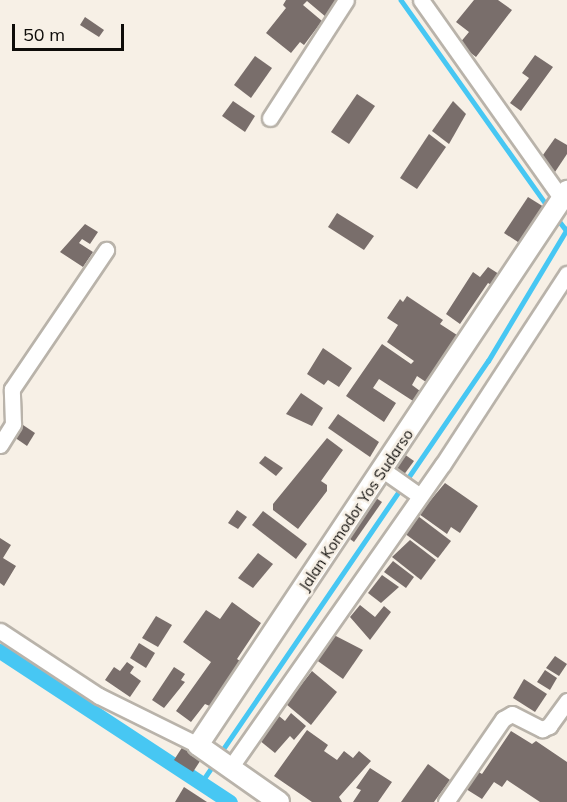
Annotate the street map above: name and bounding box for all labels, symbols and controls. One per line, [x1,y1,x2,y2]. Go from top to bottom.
scale bar [15,12,128,50]
text: 50 m [23,23,65,46]
street label: Jalan Komodor Yos Sudarso [295,426,417,594]

